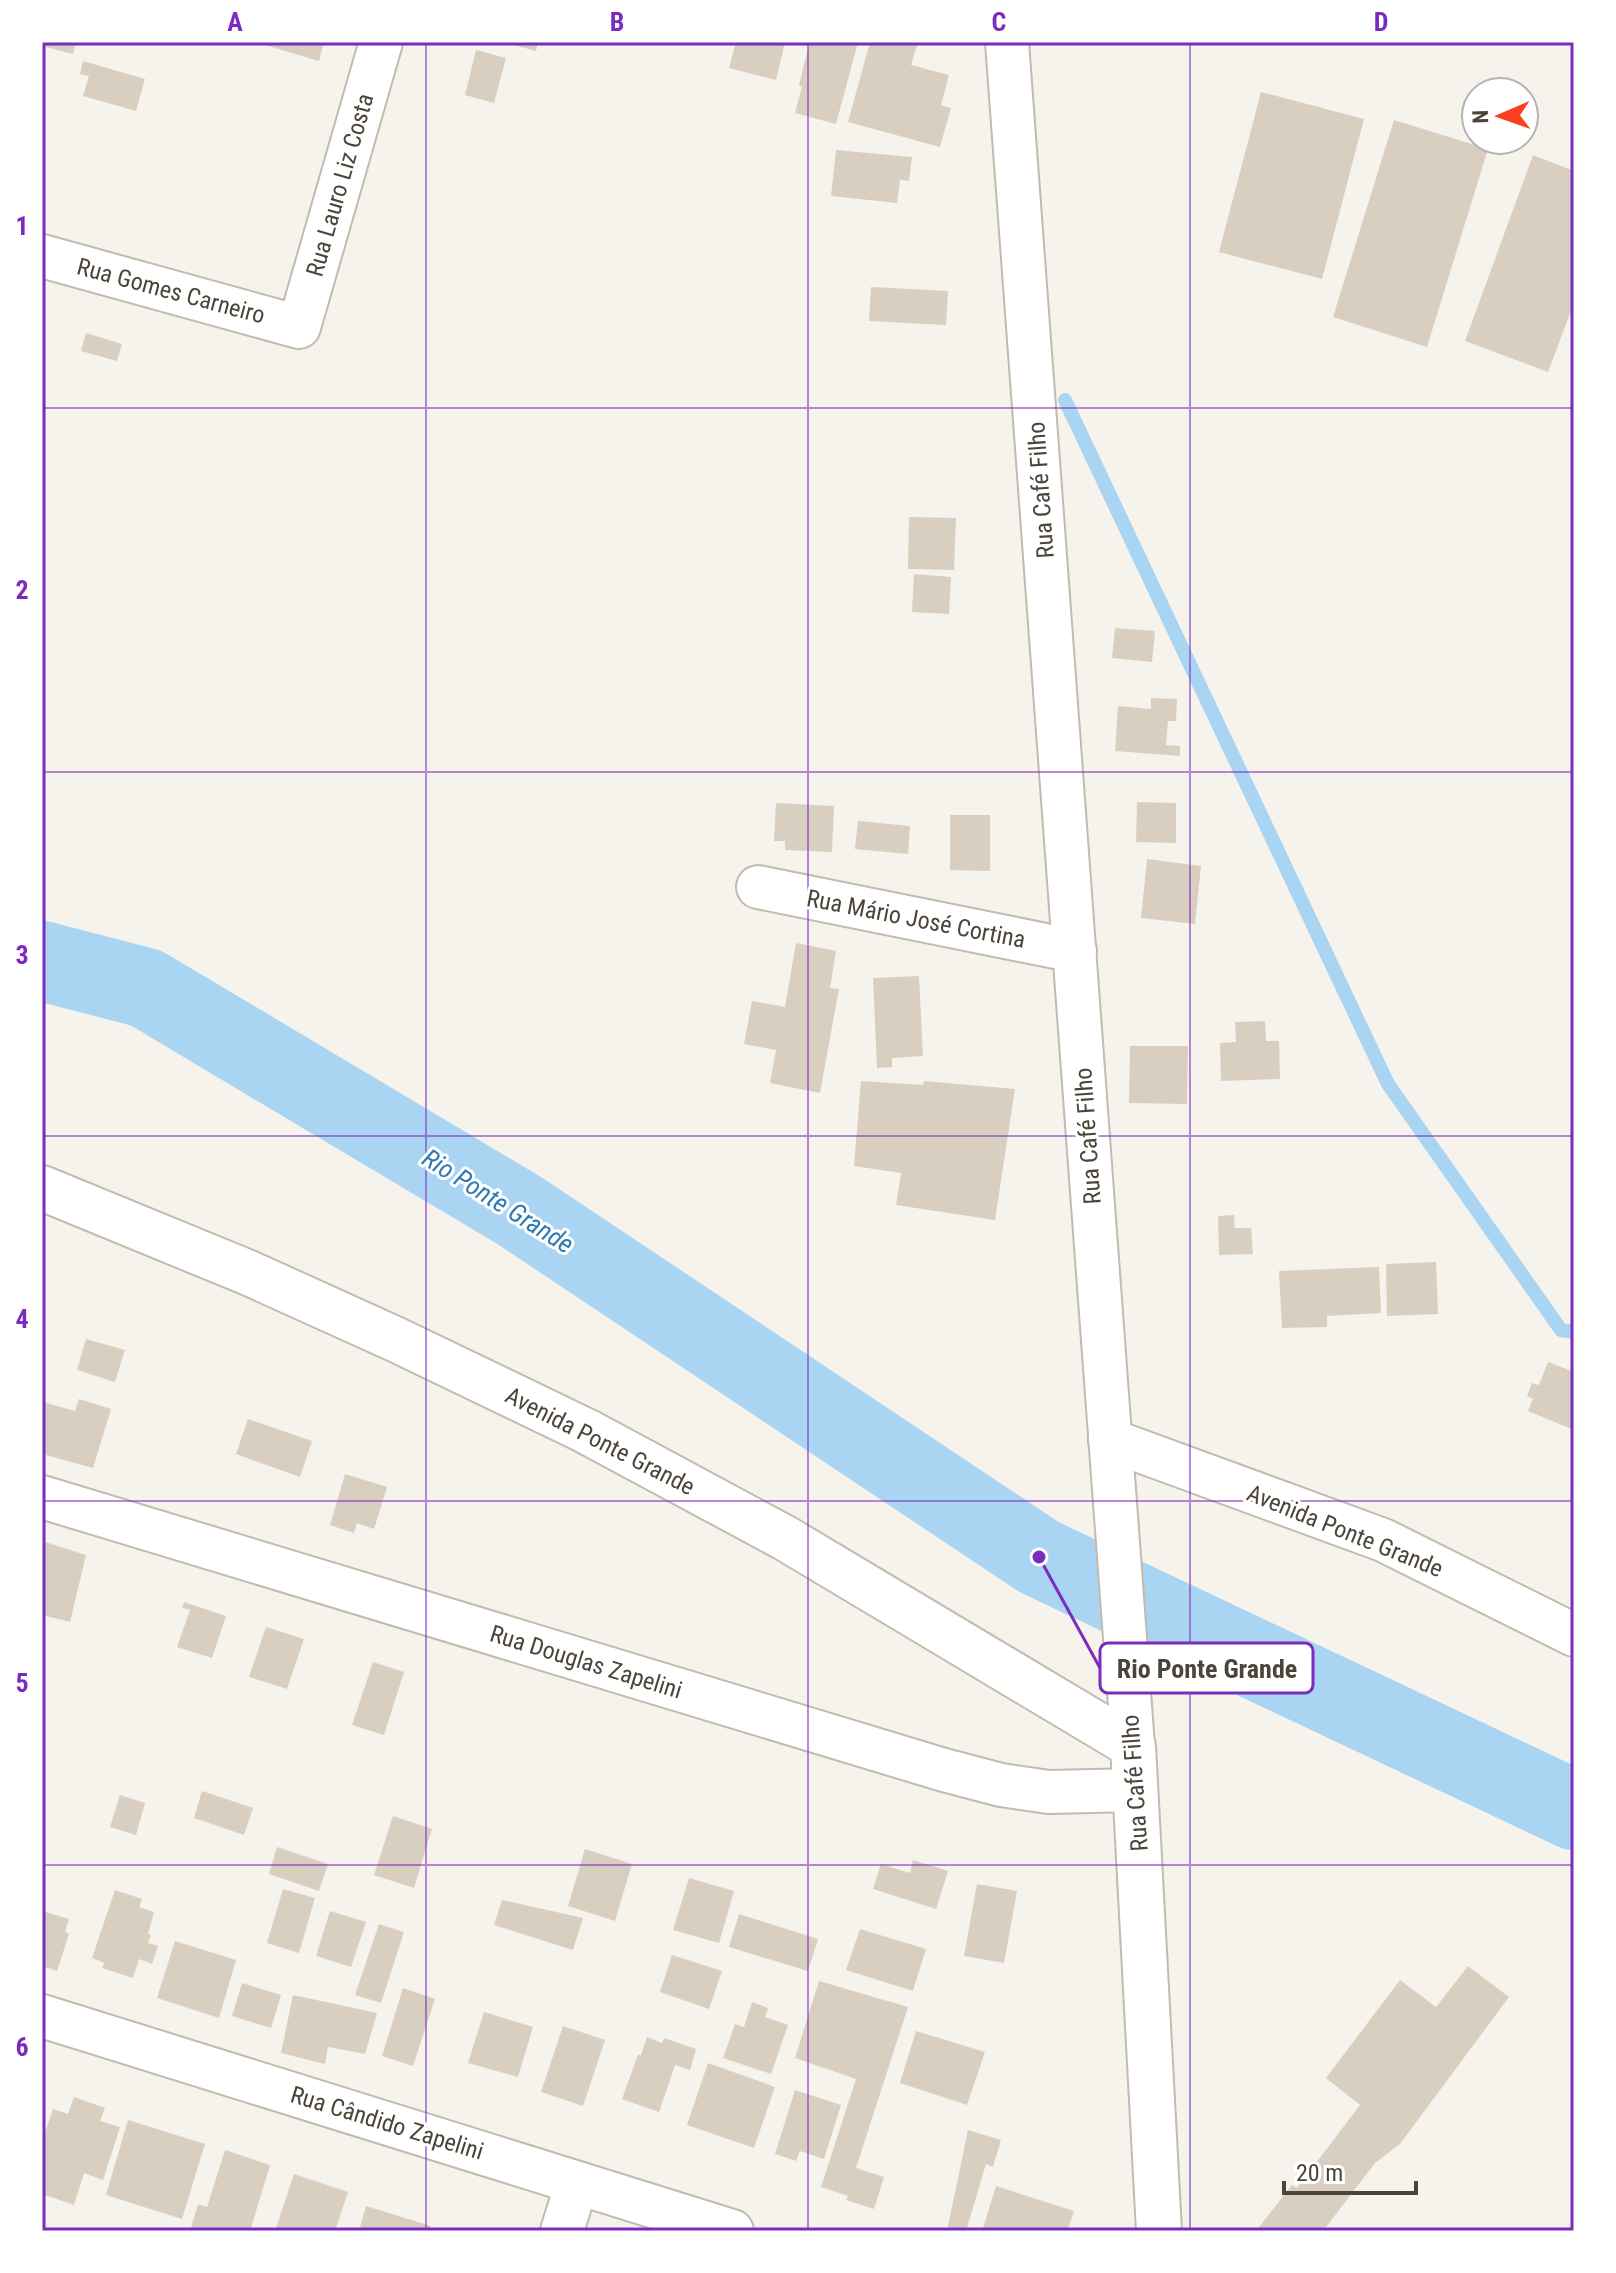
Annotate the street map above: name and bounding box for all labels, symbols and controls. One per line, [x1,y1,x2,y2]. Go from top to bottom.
text: A [227,7,243,37]
text: B [610,7,624,37]
text: C [992,7,1007,37]
text: D [1374,7,1388,37]
north arrow [1460,76,1540,156]
street label: Rua Lauro Liz Costa [301,90,379,280]
text: N [1468,110,1493,124]
text: 1 [15,211,29,241]
street label: Rua Gomes Carneiro [74,252,268,330]
street label: Rua Café Filho [1022,421,1060,559]
text: 2 [15,575,29,605]
street label: Rua Mário José Cortina [804,884,1028,954]
text: 3 [15,940,29,970]
street label: Rua Café Filho [1069,1067,1107,1205]
water label: Rio Ponte Grande [417,1143,579,1259]
text: 4 [15,1304,29,1334]
street label: Avenida Ponte Grande [501,1381,699,1501]
street label: Avenida Ponte Grande [1243,1479,1447,1583]
street label: Rua Douglas Zapelini [487,1619,685,1705]
callout: Rio Ponte Grande [1100,1643,1313,1693]
text: Rio Ponte Grande [1117,1654,1297,1684]
text: 5 [15,1668,29,1698]
street label: Rua Café Filho [1116,1714,1154,1852]
text: 6 [15,2032,29,2062]
street label: Rua Cândido Zapelini [287,2080,487,2166]
scale bar [1284,2145,1416,2195]
text: 20 m [1296,2159,1343,2187]

